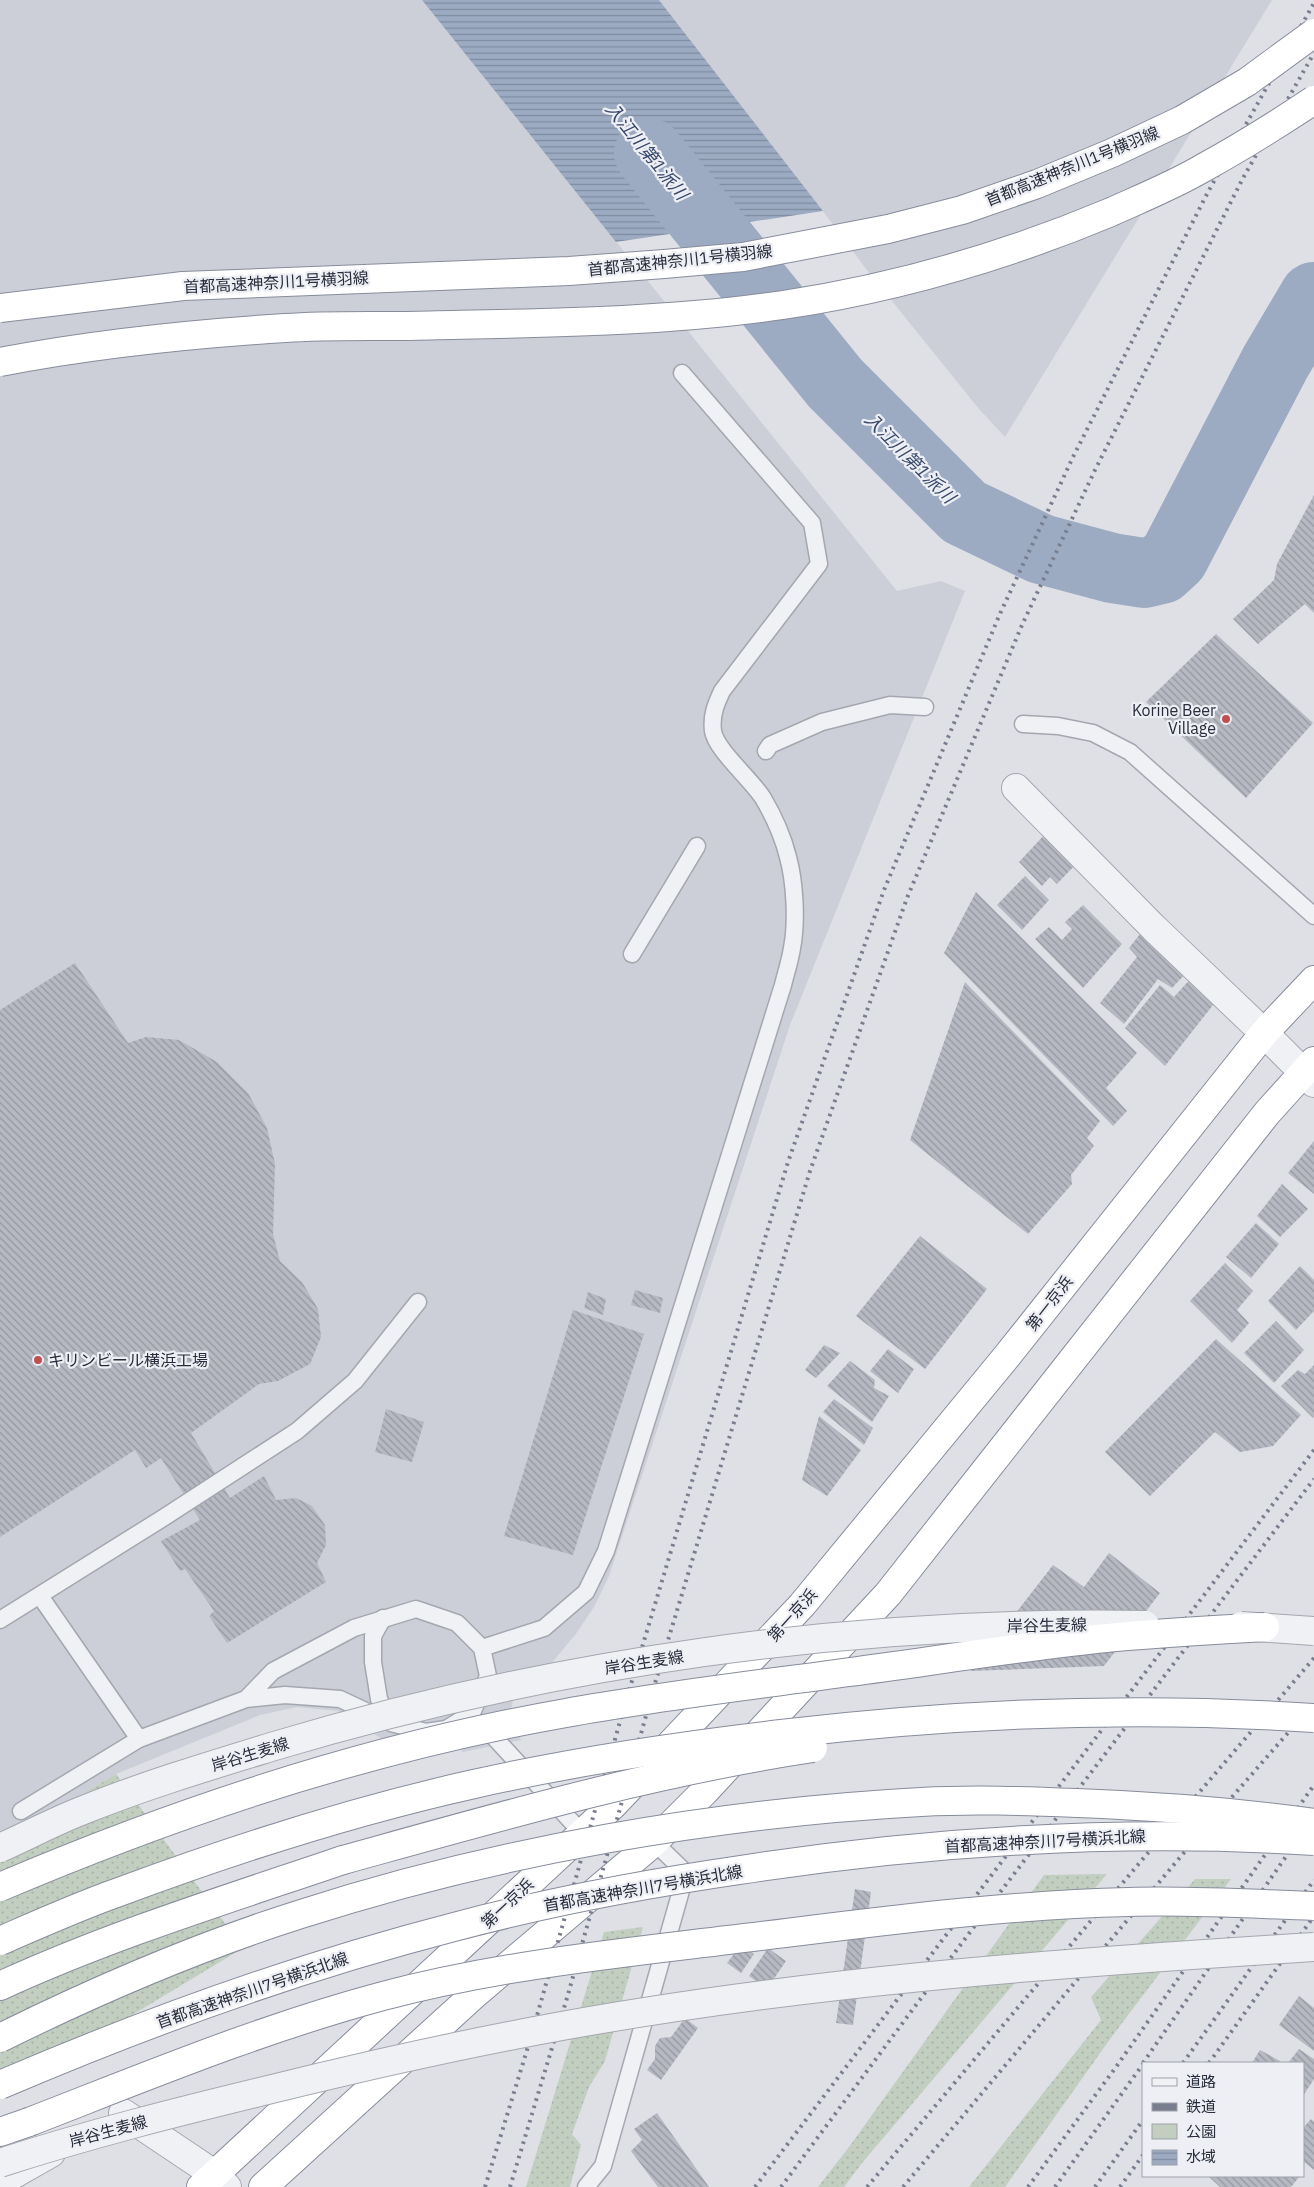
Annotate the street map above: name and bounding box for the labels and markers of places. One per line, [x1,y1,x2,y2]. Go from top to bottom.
place label: Korine Beer Village [1132,700,1216,738]
marker: Korine Beer Village [1220,713,1232,725]
place label: キリンビール横浜工場 [48,1350,208,1370]
marker: キリンビール横浜工場 [32,1354,44,1366]

